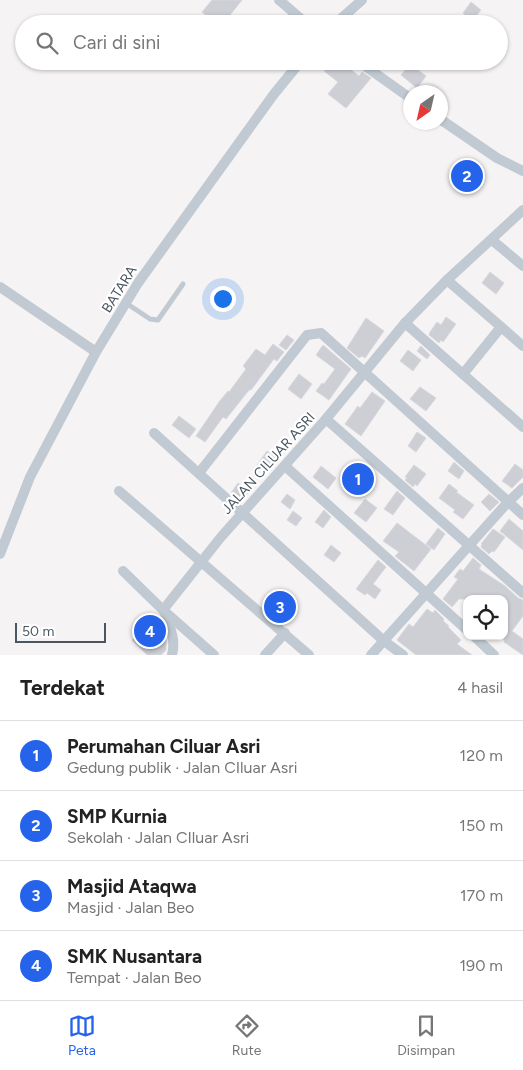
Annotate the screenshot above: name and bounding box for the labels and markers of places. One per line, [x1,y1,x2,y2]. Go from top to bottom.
pin: 2 [451,157,483,195]
pin: 1 [342,460,374,498]
pin: 3 [264,588,296,626]
pin: 4 [134,612,166,650]

